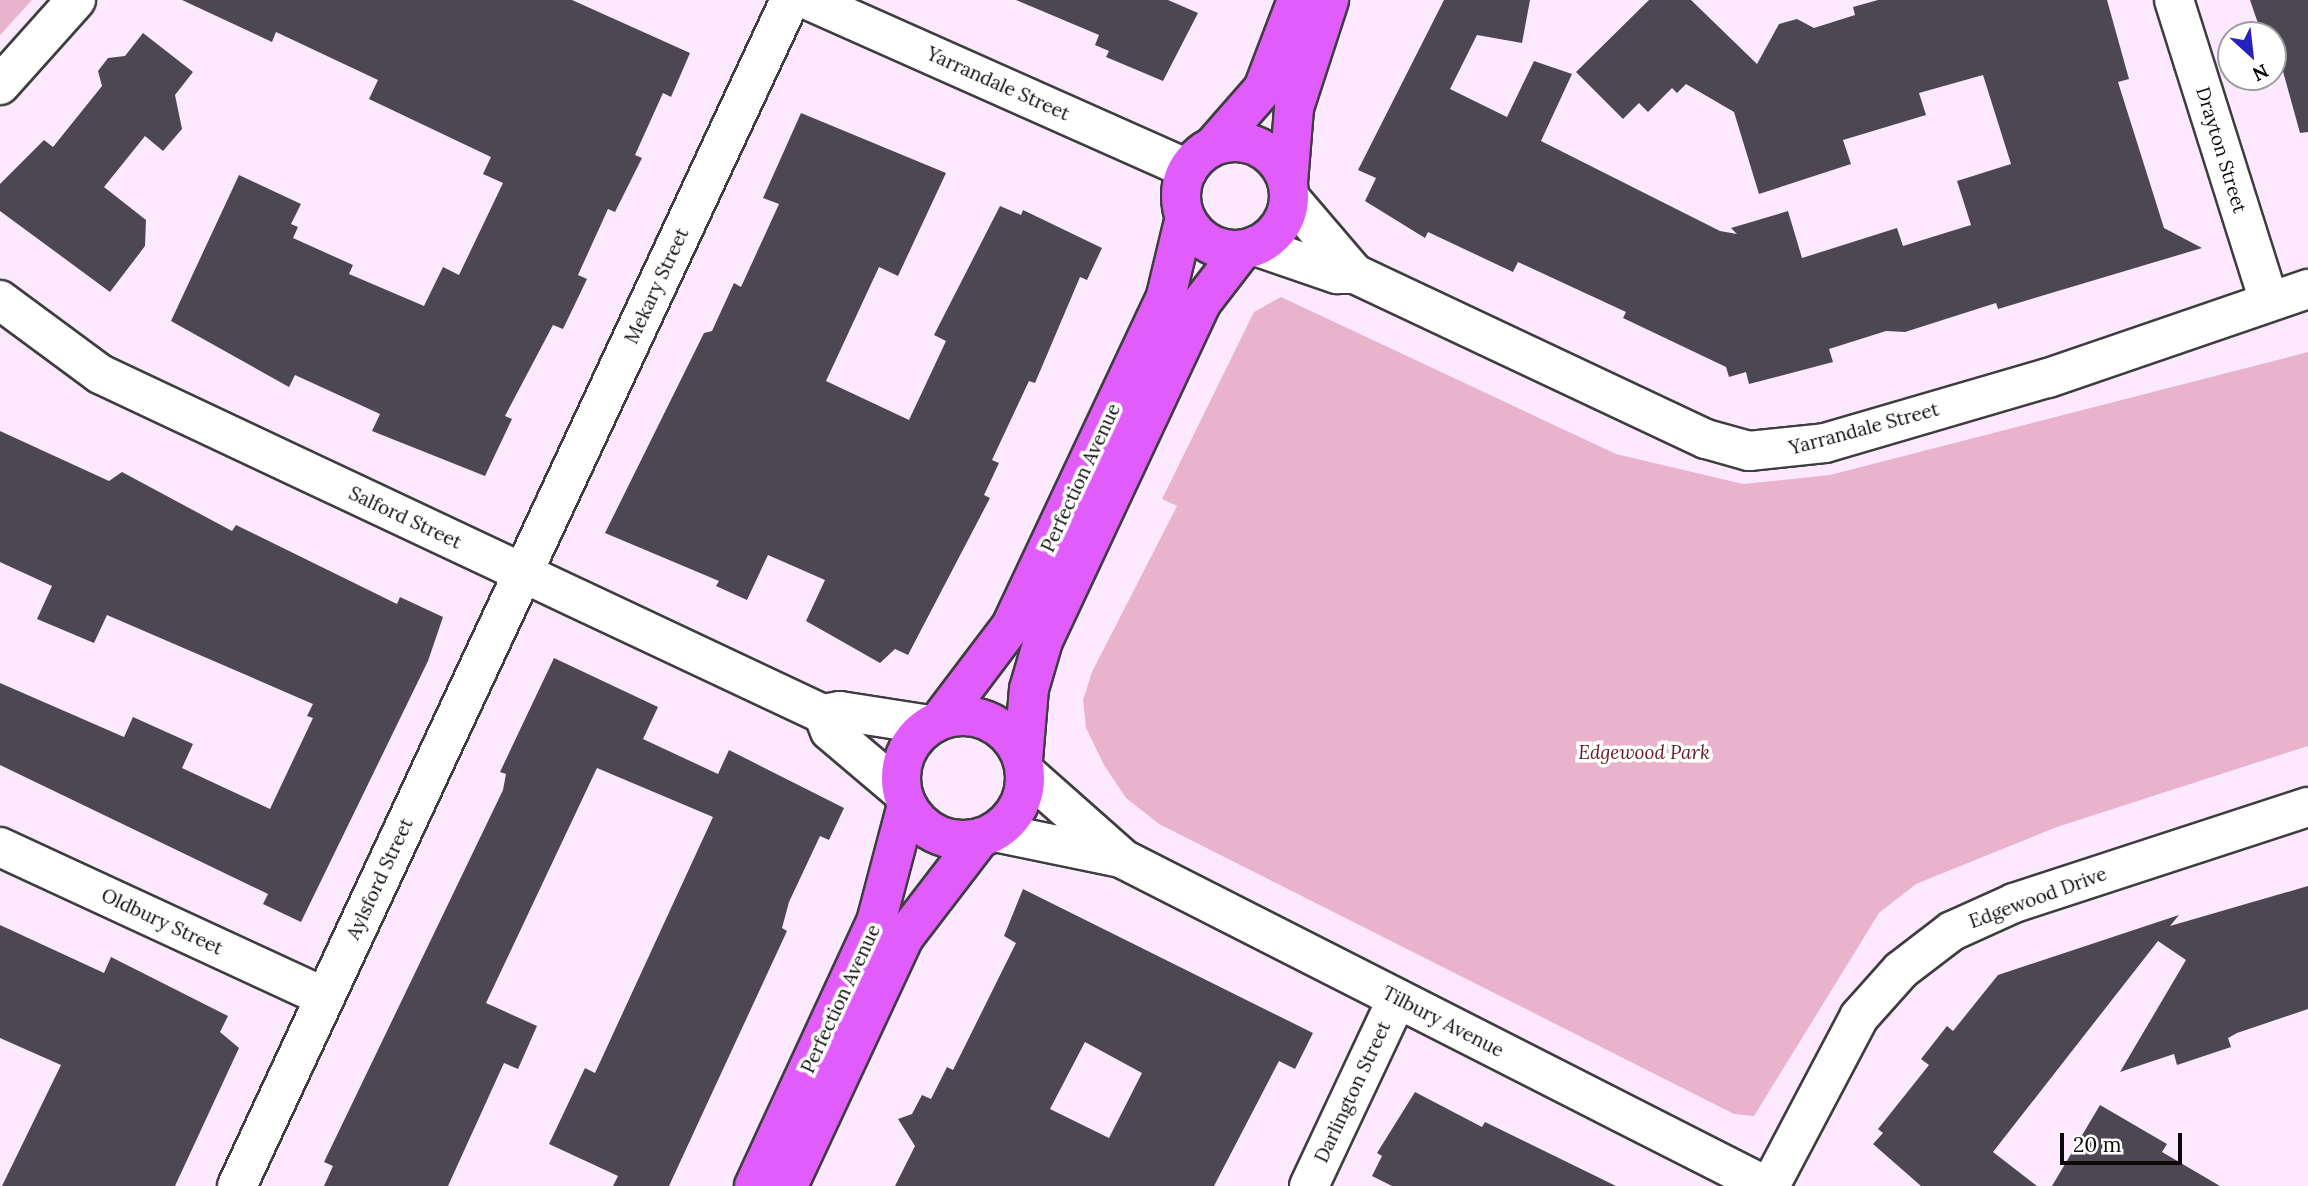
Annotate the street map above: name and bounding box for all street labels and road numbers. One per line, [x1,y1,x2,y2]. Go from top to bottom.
street label: Yarrandale Street [923,42,1073,126]
street label: Drayton Street [2191,84,2251,216]
street label: Mekary Street [620,225,694,347]
street label: Yarrandale Street [1787,398,1941,460]
street label: Perfection Avenue [1037,400,1125,556]
street label: Salford Street [345,482,465,554]
street label: Aylsford Street [342,815,418,943]
street label: Edgewood Drive [1966,863,2110,933]
street label: Oldbury Street [98,884,226,960]
street label: Perfection Avenue [797,921,885,1077]
street label: Tilbury Avenue [1379,982,1507,1062]
street label: Darlington Street [1310,1018,1396,1166]

